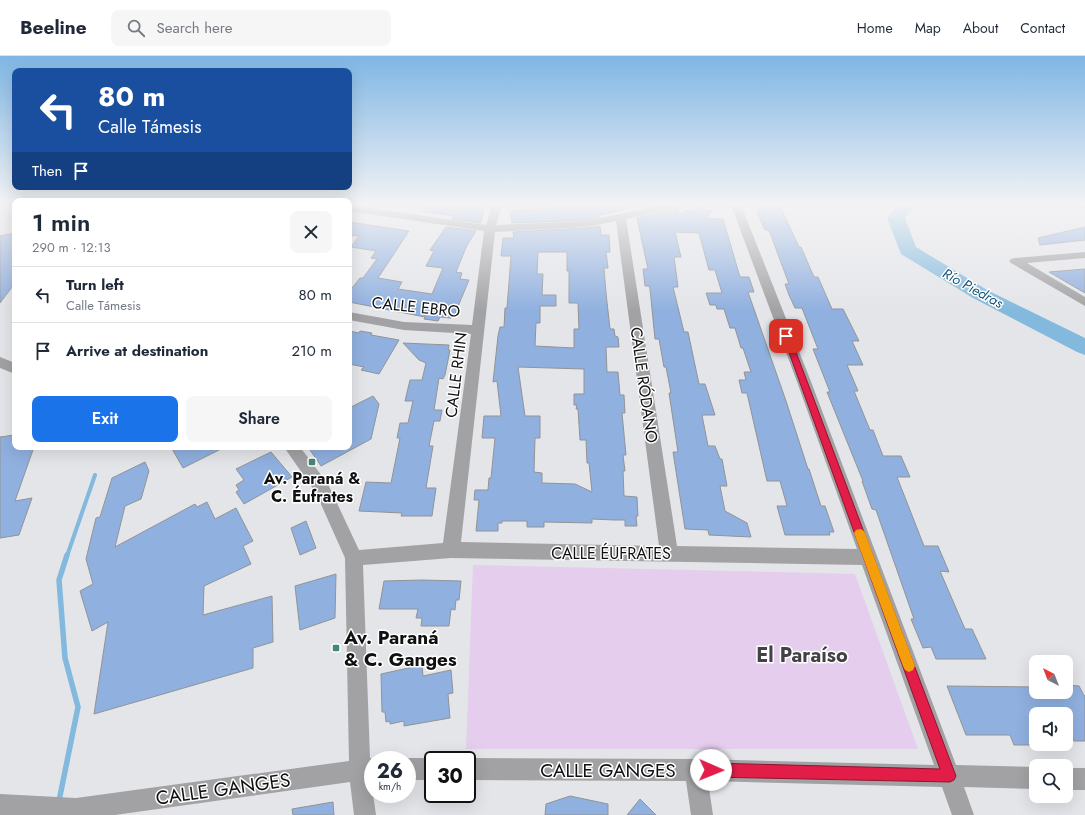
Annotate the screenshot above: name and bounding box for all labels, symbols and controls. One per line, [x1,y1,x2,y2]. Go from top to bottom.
search box [111,10,391,46]
text: Beeline [20,14,87,41]
icon: search [125,17,147,39]
text: Search here [157,17,232,39]
text: Home [857,18,893,38]
text: Map [915,18,941,38]
text: About [963,18,998,38]
text: Contact [1020,18,1065,38]
text: 80 m [98,76,165,117]
icon: left [32,84,84,136]
text: Calle Támesis [98,114,202,140]
text: Then [32,160,62,182]
icon: arrive [70,160,92,182]
text: 1 min [32,205,90,240]
button: close [290,211,332,253]
text: 290 m · 12:13 [32,238,111,257]
water label: Río Piedras [939,263,1007,313]
text: Turn left [66,274,124,296]
icon: left [32,284,54,306]
text: 80 m [299,284,332,306]
street label: CALLE EBRO [371,291,461,323]
text: Calle Támesis [66,296,141,315]
pin [769,319,803,353]
icon: arrive [775,325,797,347]
street label: CALLE RÓDANO [624,326,664,444]
street label: CALLE RHIN [439,331,473,419]
icon: arrive [32,340,54,362]
text: Arrive at destination [66,340,208,362]
text: 210 m [292,340,332,362]
button: Exit [32,396,178,442]
button: Share [186,396,332,442]
marker: Av. Paraná & C. Éufrates [307,457,317,467]
place label: Av. Paraná & C. Éufrates [263,467,360,508]
street label: CALLE ÉUFRATES [551,542,671,565]
place label: Av. Paraná & C. Ganges [343,624,457,673]
district label: El Paraíso [756,641,848,670]
marker: Av. Paraná & C. Ganges [331,643,341,653]
north arrow [1029,655,1073,699]
map controls [1029,655,1073,803]
button: sound [1029,707,1073,751]
position arrow [690,749,732,791]
speed limit sign: 30 [424,751,476,803]
text: 26 [377,757,403,786]
street label: CALLE GANGES [540,757,676,784]
button: search [1029,759,1073,803]
street label: CALLE GANGES [154,766,292,812]
text: km/h [379,779,401,794]

